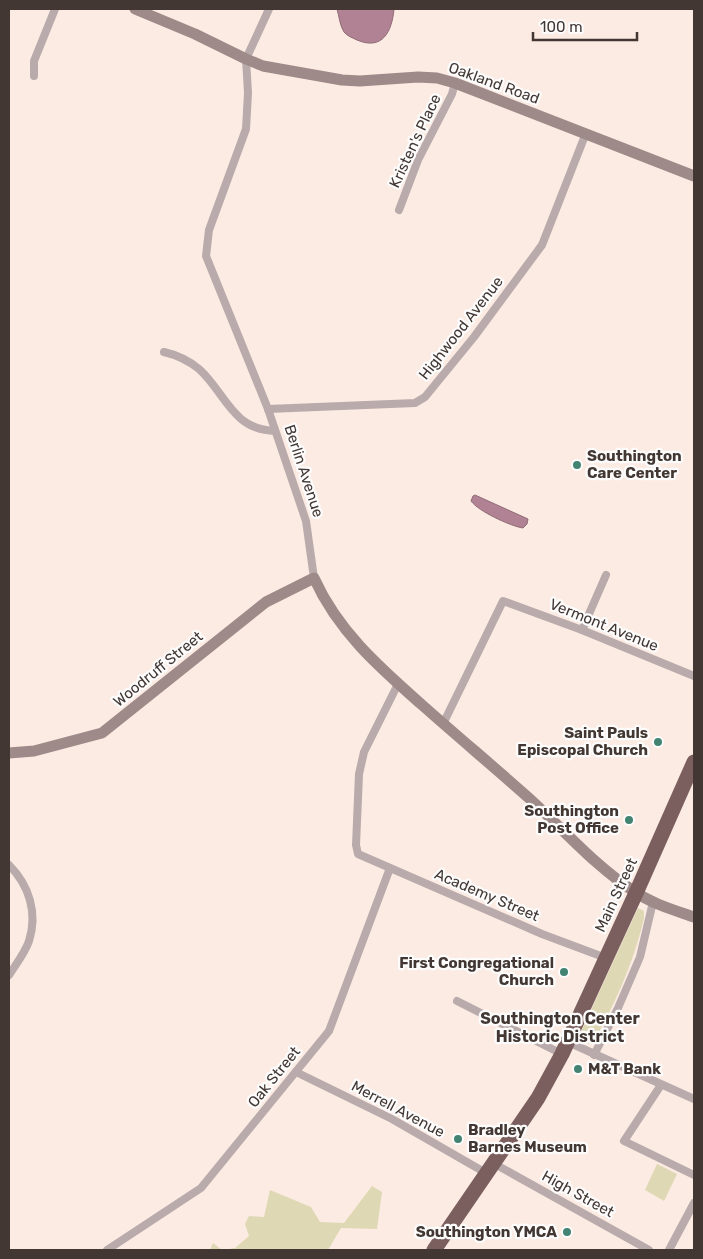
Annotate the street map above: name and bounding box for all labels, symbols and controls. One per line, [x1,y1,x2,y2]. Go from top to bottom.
scale bar [533,10,637,42]
text: 100 m [540,18,582,36]
street label: Oakland Road [446,58,542,108]
street label: Kristen's Place [385,91,445,191]
street label: Highwood Avenue [415,273,507,383]
street label: Berlin Avenue [281,422,327,520]
place label: Southington Care Center [587,447,682,482]
marker: Southington Care Center [571,459,583,471]
street label: Vermont Avenue [547,595,661,655]
street label: Woodruff Street [110,627,206,710]
place label: Saint Pauls Episcopal Church [517,724,648,759]
marker: Saint Pauls Episcopal Church [652,736,664,748]
place label: Southington Post Office [524,802,619,837]
marker: Southington Post Office [623,814,635,826]
street label: Main Street [591,855,641,935]
street label: Academy Street [432,865,542,925]
place label: First Congregational Church [399,954,554,989]
marker: First Congregational Church [558,966,570,978]
district label: Southington Center Historic District [480,1009,641,1046]
street label: Oak Street [244,1043,304,1111]
place label: M&T Bank [588,1060,661,1078]
marker: M&T Bank [572,1063,584,1075]
street label: Merrell Avenue [348,1077,448,1141]
place label: Bradley Barnes Museum [468,1121,587,1156]
marker: Bradley Barnes Museum [452,1133,464,1145]
street label: High Street [539,1167,617,1221]
place label: Southington YMCA [416,1223,557,1241]
marker: Southington YMCA [561,1226,573,1238]

